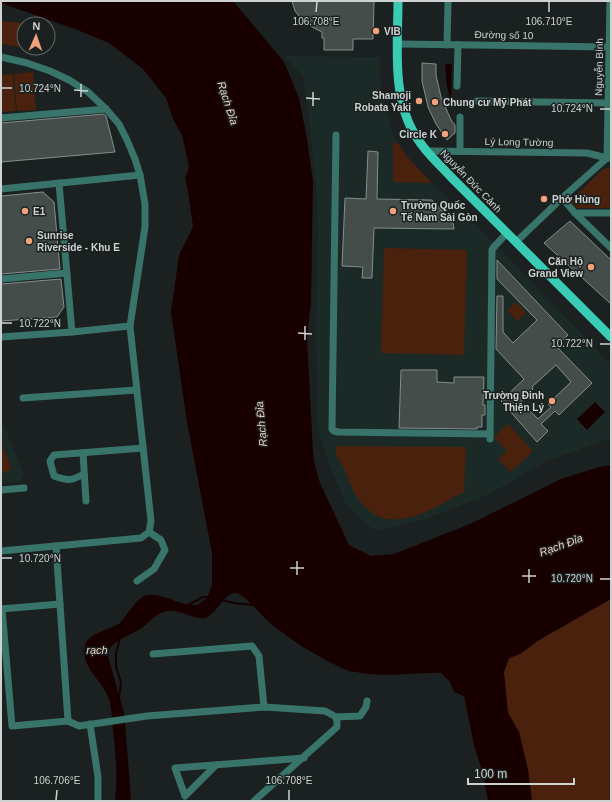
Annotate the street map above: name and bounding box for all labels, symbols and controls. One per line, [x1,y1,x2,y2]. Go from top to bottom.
north arrow [16,16,56,56]
text: 106.708°E [293,16,340,27]
text: 106.710°E [526,16,573,27]
text: N [32,20,41,32]
marker: VIB [371,26,381,36]
place label: VIB [384,26,401,37]
street label: Đường số 10 [474,29,534,41]
street label: Nguyễn Bính [592,38,605,96]
water label: Rạch Đỉa [215,80,241,126]
text: 10.724°N [19,83,61,94]
place label: Shamoji Robata Yaki [354,90,411,113]
marker: Shamoji Robata Yaki [414,96,424,106]
marker: Chung cư Mỹ Phát [430,97,440,107]
place label: Chung cư Mỹ Phát [443,97,532,108]
text: 10.724°N [551,103,593,114]
place label: Circle K [399,129,438,140]
marker: Circle K [440,129,450,139]
street label: Lý Long Tường [485,136,553,148]
street label: Nguyễn Đức Cảnh [438,147,504,215]
marker: Phở Hùng [539,194,549,204]
place label: Phở Hùng [552,194,600,205]
place label: Trường Quốc Tế Nam Sài Gòn [401,200,478,223]
marker: E1 [20,206,30,216]
place label: E1 [33,206,46,217]
marker: Trường Quốc Tế Nam Sài Gòn [388,206,398,216]
place label: Sunrise Riverside - Khu E [37,230,120,253]
marker: Sunrise Riverside - Khu E [24,236,34,246]
place label: Căn Hộ Grand View [528,256,583,279]
marker: Căn Hộ Grand View [586,262,596,272]
text: 10.722°N [19,318,61,329]
text: 10.722°N [551,338,593,349]
place label: Trường Đinh Thiện Lý [483,390,544,414]
marker: Trường Đinh Thiện Lý [547,396,557,406]
water label: Rạch Đỉa [253,401,269,447]
water label: Rạch Đỉa [538,532,584,558]
text: 10.720°N [19,553,61,564]
text: 10.720°N [551,573,593,584]
water label: rạch [86,644,108,656]
scale bar [468,760,574,786]
text: 100 m [474,767,507,781]
text: 106.706°E [34,775,81,786]
text: 106.708°E [266,775,313,786]

